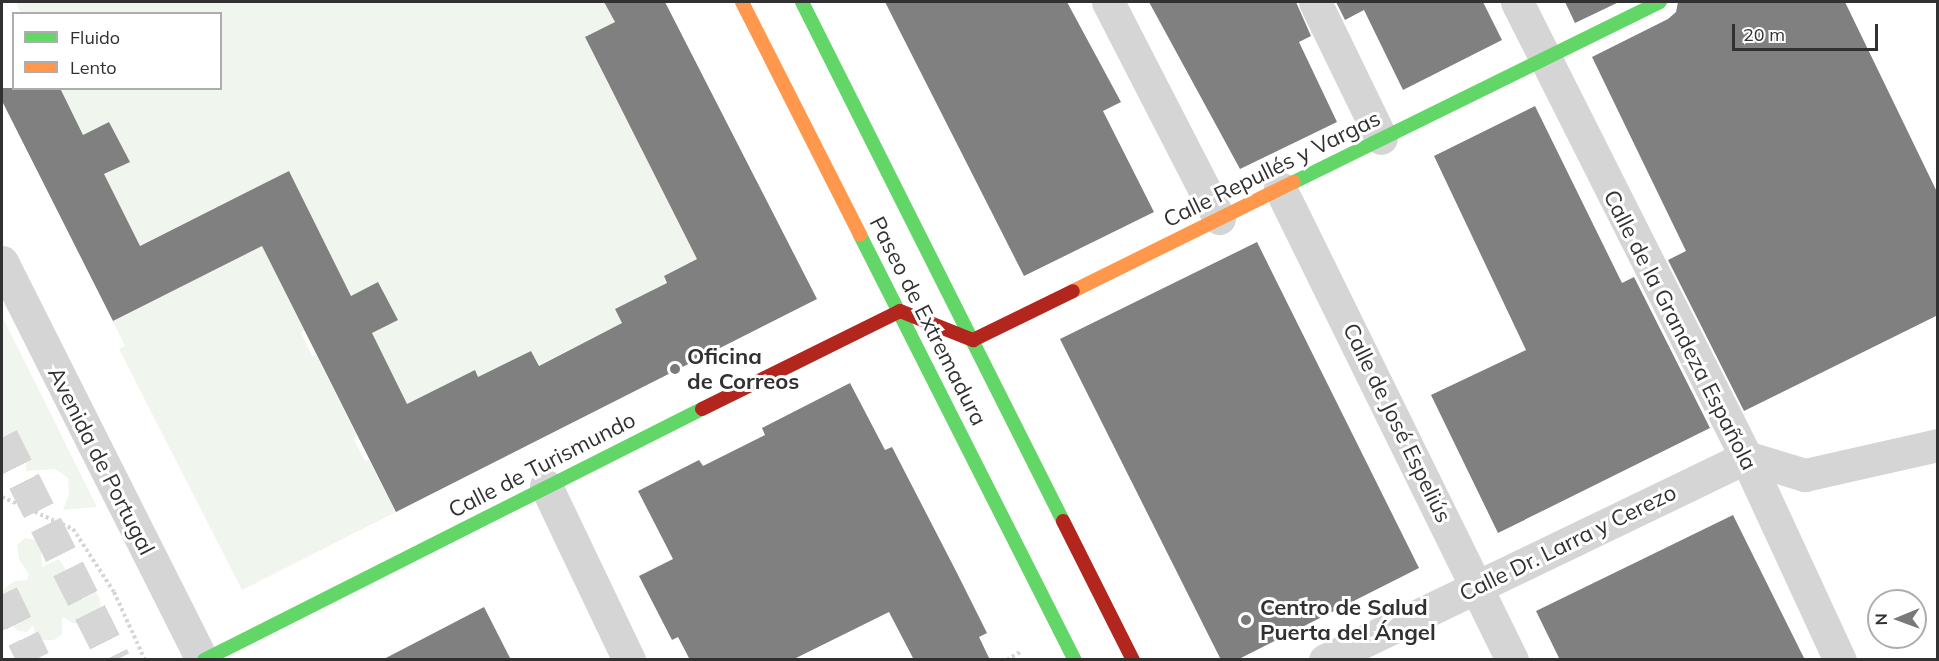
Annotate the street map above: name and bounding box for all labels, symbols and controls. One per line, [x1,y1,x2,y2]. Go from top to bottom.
legend [12,12,222,90]
scale bar [1735,12,1880,50]
text: 20 m [1743,23,1785,46]
text: Fluido [70,26,120,49]
text: Lento [70,56,117,79]
street label: Calle Repullés y Vargas [1159,105,1385,233]
street label: Calle de la Grandeza Española [1598,186,1762,474]
street label: Paseo de Extremadura [864,212,992,430]
street label: Calle de José Espeliús [1337,319,1457,527]
place label: Oficina de Correos [687,343,799,394]
marker: Oficina de Correos [668,362,682,376]
street label: Avenida de Portugal [42,363,160,559]
street label: Calle de Turismundo [444,406,640,524]
street label: Calle Dr. Larra y Cerezo [1455,479,1681,607]
north arrow [1867,589,1927,649]
place label: Centro de Salud Puerta del Ángel [1260,594,1436,646]
marker: Centro de Salud Puerta del Ángel [1237,611,1255,629]
text: N [1871,613,1891,625]

